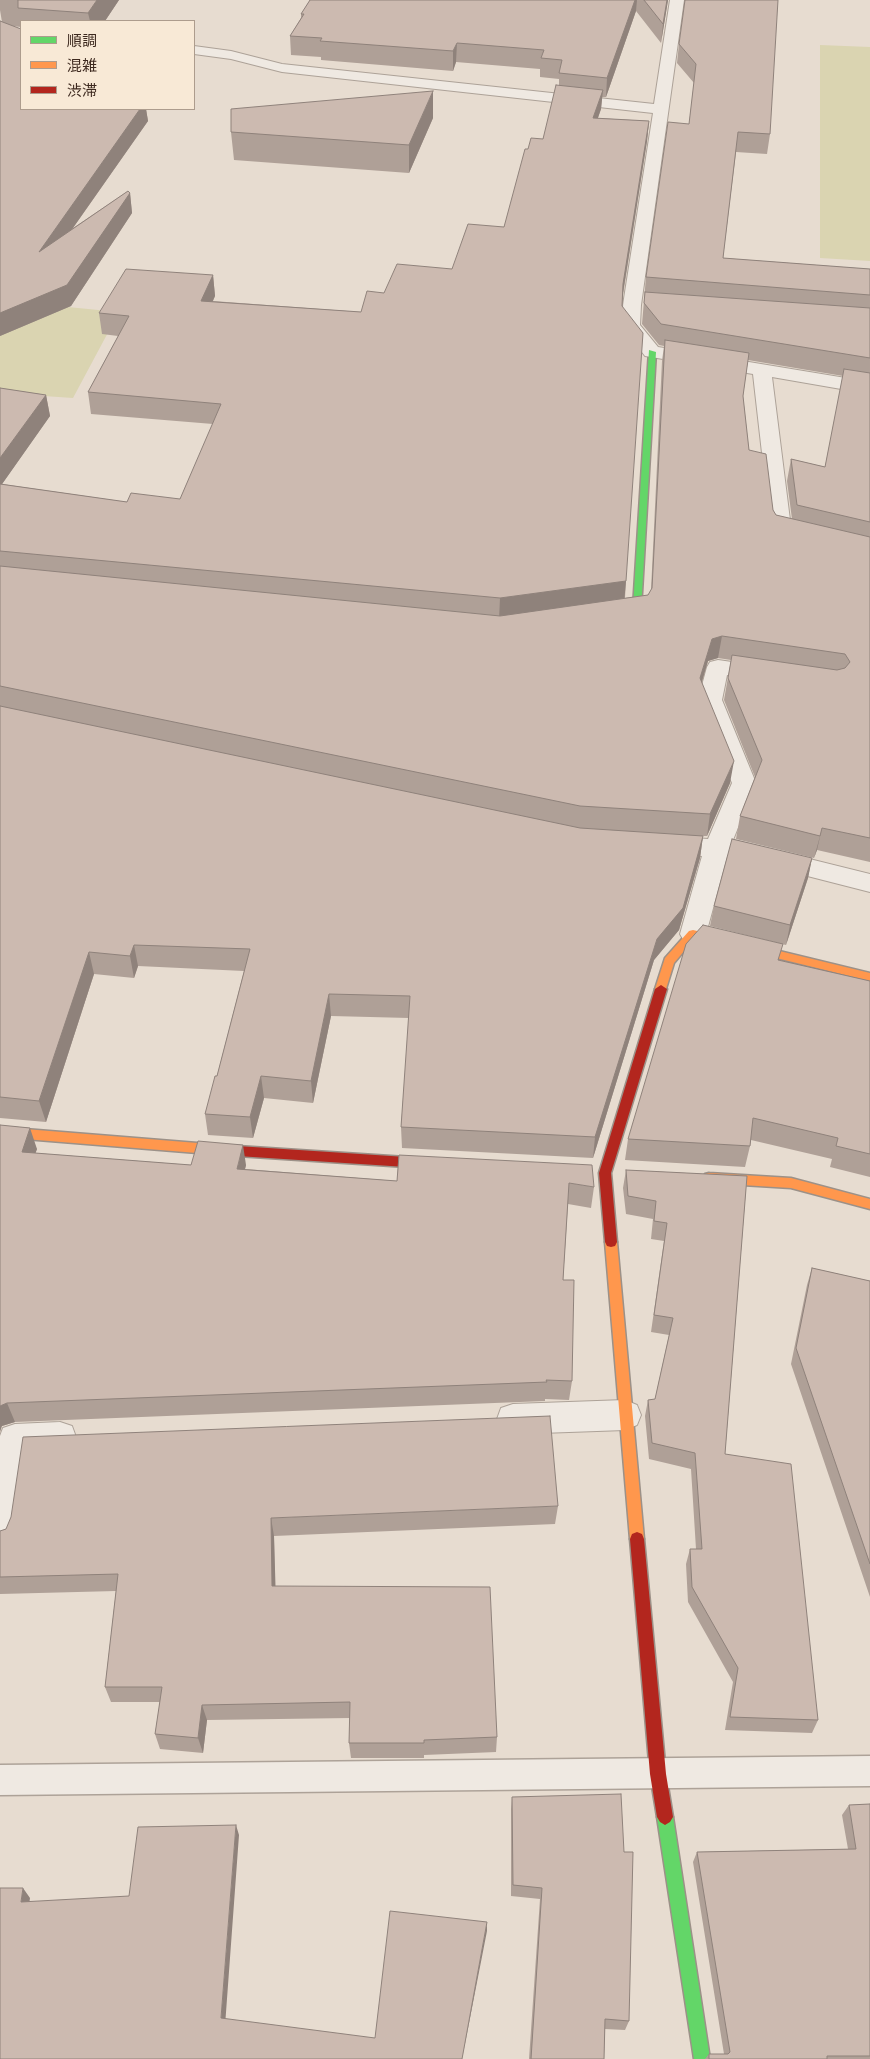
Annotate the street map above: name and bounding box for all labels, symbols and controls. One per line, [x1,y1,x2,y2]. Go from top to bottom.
legend [20,20,195,110]
text: 順調 [67,31,97,50]
text: 混雑 [67,56,97,75]
text: 渋滞 [67,81,97,100]

